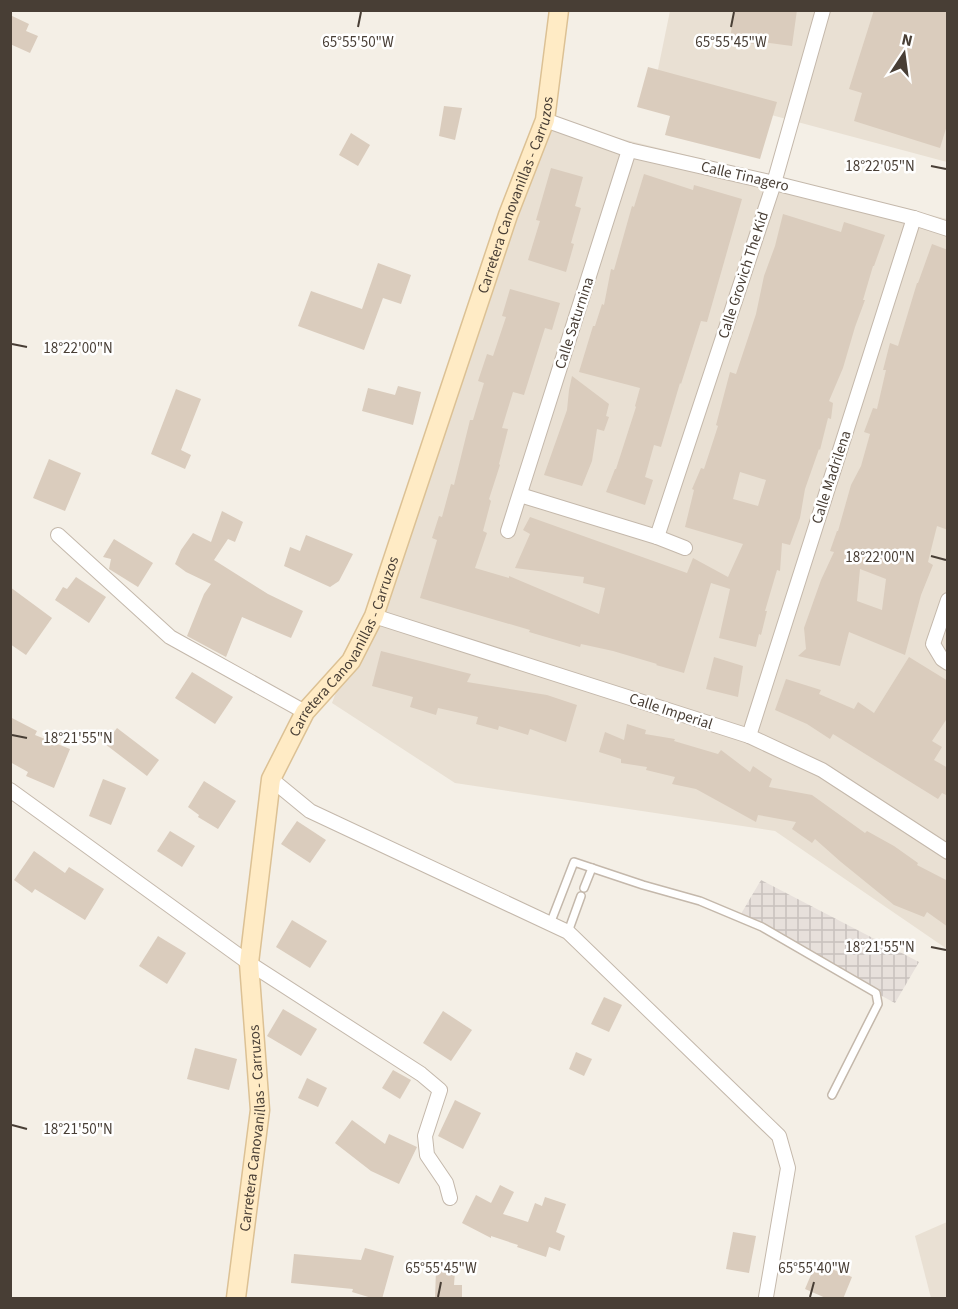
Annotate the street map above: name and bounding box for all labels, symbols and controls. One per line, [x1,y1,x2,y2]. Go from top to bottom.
north arrow [874,24,934,84]
text: N [899,28,915,52]
text: 65°55'50"W [322,32,394,53]
text: 65°55'45"W [695,32,767,53]
street label: Carretera Canovanillas - Carruzos [472,95,559,297]
street label: Calle Tinagero [699,156,791,197]
text: 18°22'05"N [845,156,915,177]
street label: Calle Grovich The Kid [713,209,774,341]
street label: Calle Saturnina [550,274,599,372]
text: 18°22'00"N [43,338,113,359]
street label: Calle Madrilena [807,428,856,526]
text: 18°22'00"N [845,547,915,568]
street label: Carretera Canovanillas - Carruzos [284,554,404,740]
street label: Calle Imperial [626,688,715,735]
text: 18°21'55"N [43,728,113,749]
text: 18°21'55"N [845,937,915,958]
street label: Carretera Canovanillas - Carruzos [235,1024,271,1233]
text: 18°21'50"N [43,1119,113,1140]
text: 65°55'45"W [405,1258,477,1279]
text: 65°55'40"W [778,1258,850,1279]

